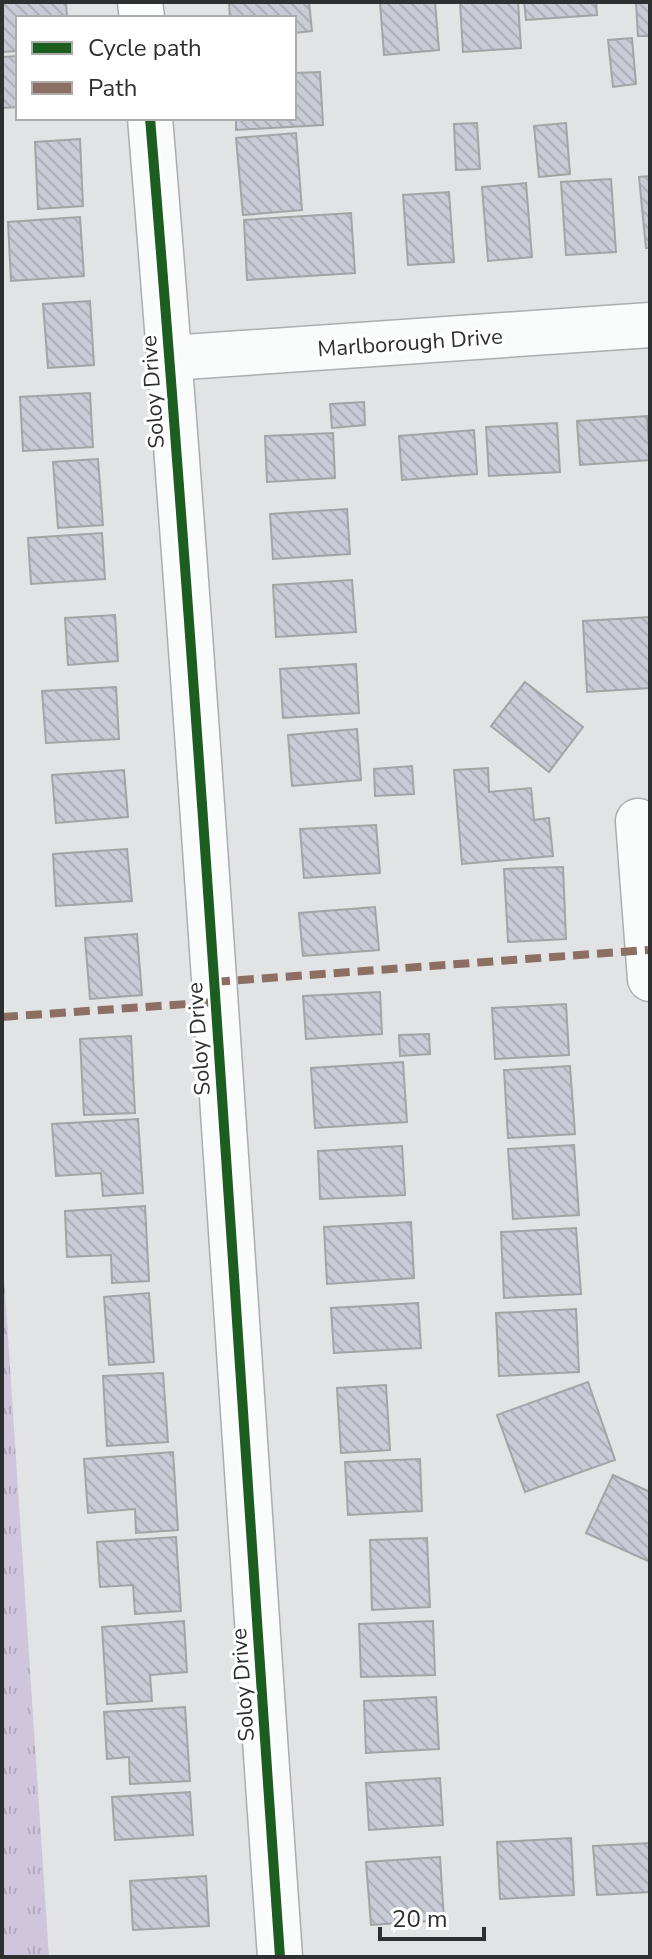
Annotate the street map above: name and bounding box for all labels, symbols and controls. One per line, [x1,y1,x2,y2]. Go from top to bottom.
legend [16,16,296,120]
text: Cycle path [88,32,202,64]
text: Path [88,72,137,104]
street label: Marlborough Drive [317,322,504,364]
street label: Soloy Drive [134,334,172,450]
street label: Soloy Drive [180,981,218,1097]
street label: Soloy Drive [224,1627,262,1743]
scale bar [380,1891,484,1941]
text: 20 m [392,1903,448,1935]

